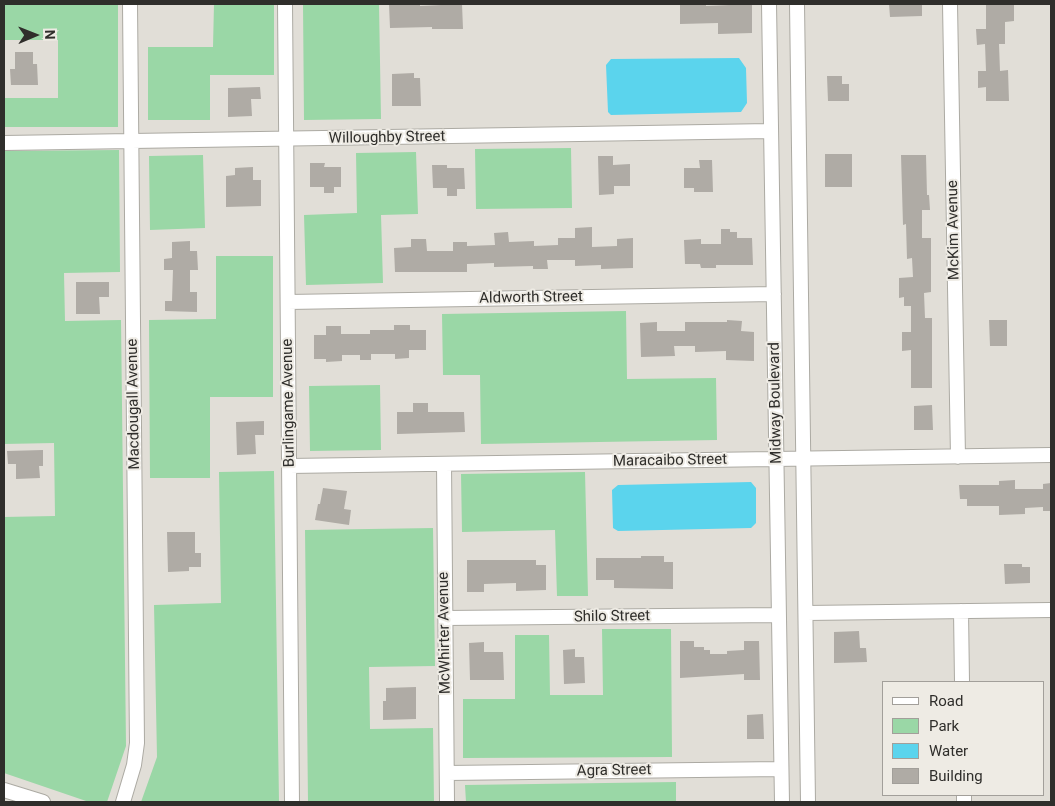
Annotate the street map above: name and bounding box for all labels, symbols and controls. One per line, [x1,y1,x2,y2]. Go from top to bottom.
north arrow [10,10,60,60]
text: N [42,30,58,40]
street label: Willoughby Street [329,128,445,148]
street label: McKim Avenue [944,180,964,280]
street label: Aldworth Street [479,288,583,308]
street label: Macdougall Avenue [124,338,144,470]
street label: Burlingame Avenue [279,338,299,468]
street label: Midway Boulevard [766,342,786,464]
street label: Maracaibo Street [613,451,727,471]
street label: McWhirter Avenue [435,572,455,694]
street label: Shilo Street [574,607,650,627]
legend [882,681,1045,796]
text: Road [929,692,963,710]
text: Park [929,717,959,735]
text: Water [929,742,968,760]
street label: Agra Street [577,761,651,781]
text: Building [929,767,983,785]

